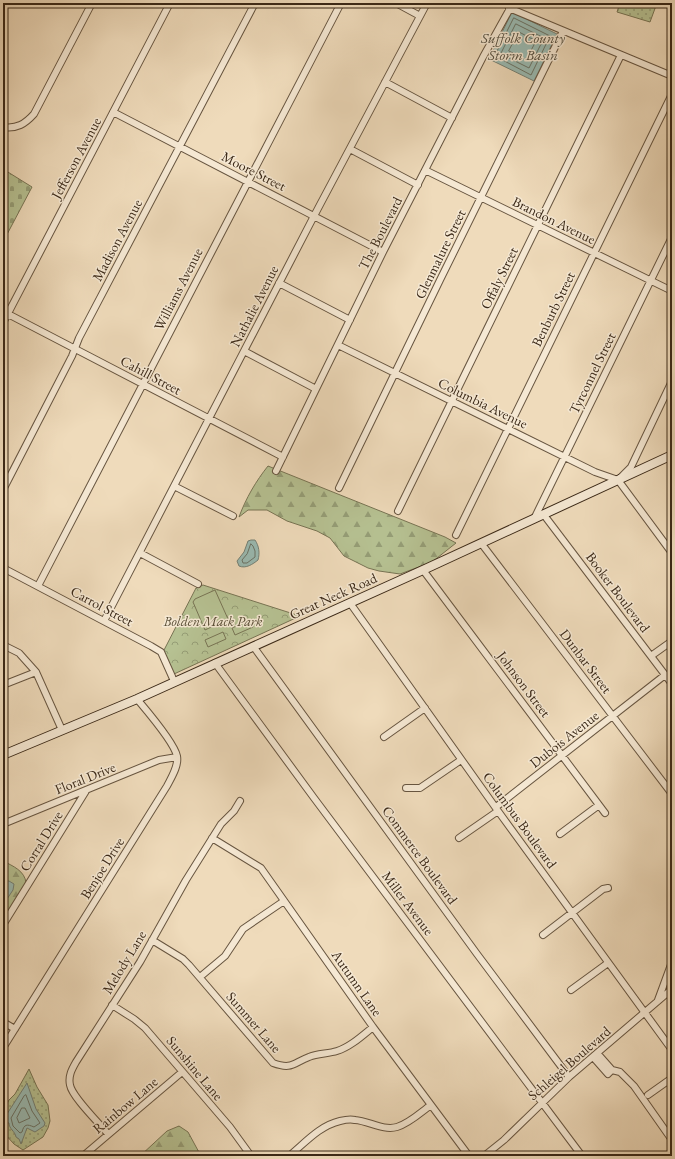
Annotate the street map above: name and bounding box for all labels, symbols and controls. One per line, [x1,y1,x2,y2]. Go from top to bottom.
water label: Suffolk County Storm Basin [480,28,565,64]
street label: Jefferson Avenue [46,114,105,203]
street label: Moore Street [219,147,290,195]
street label: Brandon Avenue [509,192,599,248]
street label: The Boulevard [354,193,406,272]
street label: Madison Avenue [88,195,146,284]
street label: Glenmalure Street [411,206,470,302]
street label: Offaly Street [476,243,522,312]
street label: Williams Avenue [150,244,207,333]
street label: Nathalie Avenue [226,262,282,350]
street label: Benburb Street [527,268,579,349]
street label: Tyrconnel Street [565,329,620,417]
street label: Cahill Street [117,351,185,399]
street label: Columbia Avenue [435,374,531,433]
street label: Booker Boulevard [582,548,655,636]
street label: Great Neck Road [286,568,380,623]
street label: Carrol Street [68,582,137,630]
park label: Bolden Mack Park [163,612,263,630]
street label: Dunbar Street [556,625,616,697]
street label: Johnson Street [493,646,555,721]
street label: Dubois Avenue [526,706,603,772]
street label: Floral Drive [52,758,118,798]
street label: Columbus Boulevard [479,768,562,872]
street label: Commerce Boulevard [378,802,462,908]
street label: Corral Drive [15,807,67,875]
street label: Benjoe Drive [76,833,128,902]
street label: Miller Avenue [378,867,438,939]
street label: Melody Lane [98,927,150,997]
street label: Autumn Lane [327,946,387,1020]
street label: Summer Lane [223,988,286,1057]
street label: Schleigel Boulevard [524,1021,615,1104]
street label: Sunshine Lane [163,1032,228,1104]
street label: Rainbow Lane [89,1072,162,1137]

